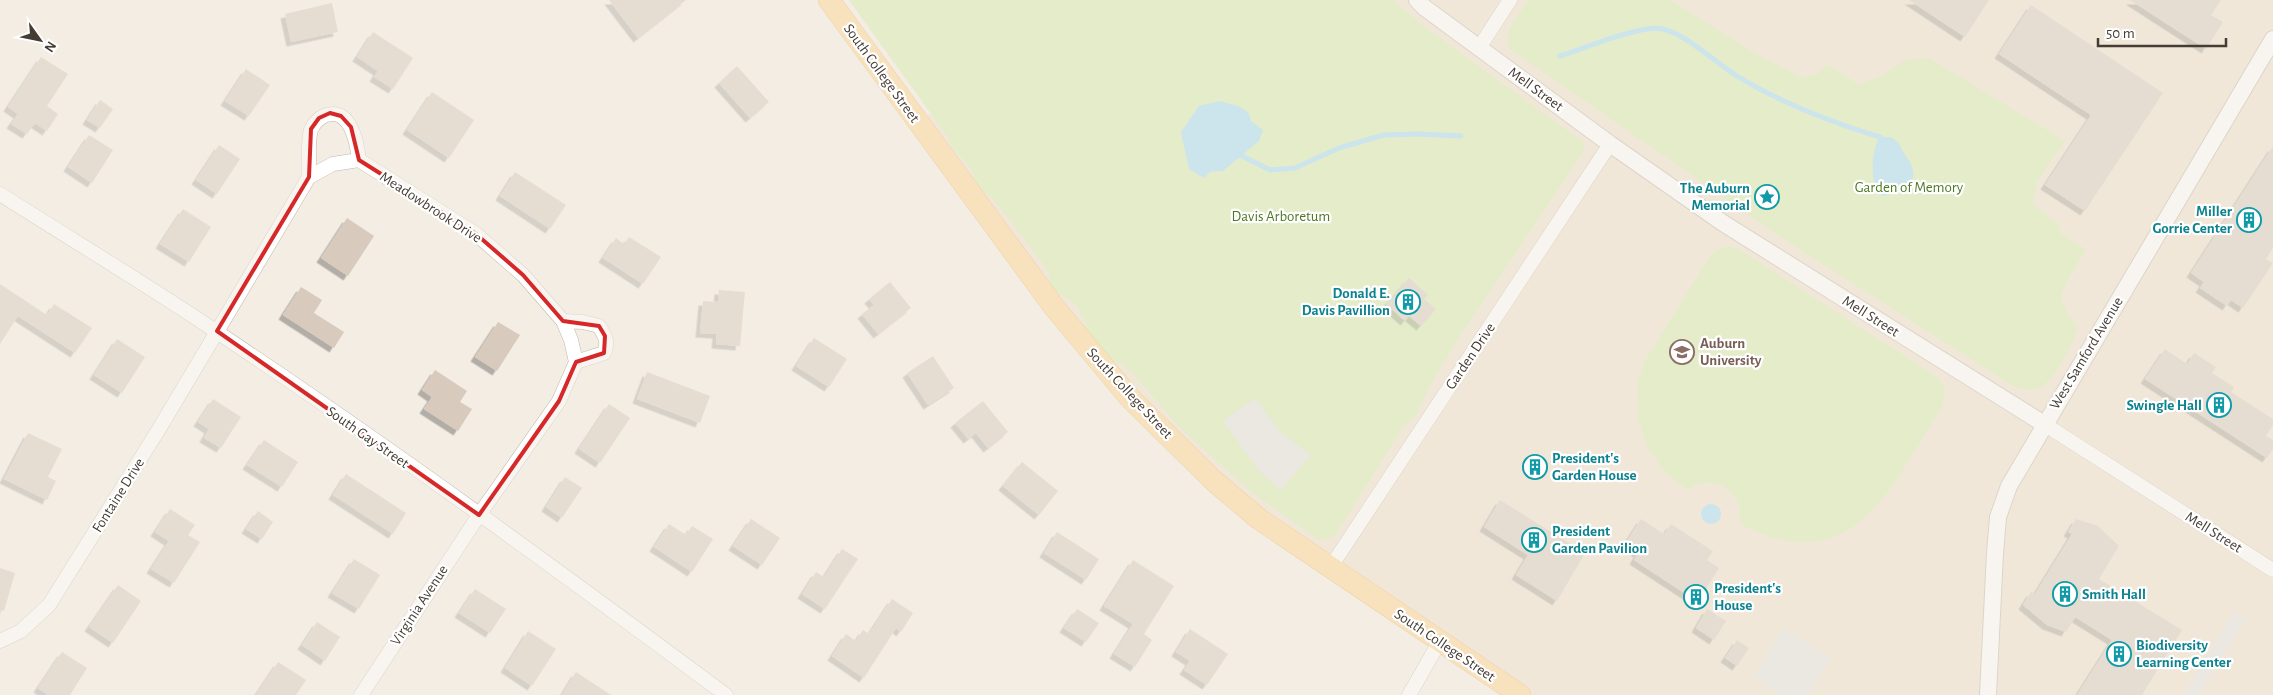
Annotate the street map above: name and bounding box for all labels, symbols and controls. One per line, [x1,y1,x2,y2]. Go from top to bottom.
north arrow [15,15,65,65]
scale bar [2098,15,2226,47]
street label: South College Street [841,21,922,126]
text: 50 m [2106,26,2135,41]
text: N [42,39,59,54]
street label: Mell Street [1506,65,1566,114]
street label: Meadowbrook Drive [377,169,484,246]
park label: Garden of Memory [1855,180,1964,195]
place label: The Auburn Memorial [1680,181,1750,213]
place icon: The Auburn Memorial [1754,184,1780,210]
place label: Miller Gorrie Center [2152,204,2233,236]
building icon: Miller Gorrie Center [2236,207,2262,233]
park label: Davis Arboretum [1232,209,1330,224]
place label: Donald E. Davis Pavillion [1302,286,1390,318]
building icon: Donald E. Davis Pavillion [1395,289,1421,315]
street label: Mell Street [1840,293,1902,340]
street label: West Samford Avenue [2047,294,2126,412]
street label: Garden Drive [1443,320,1498,392]
place label: Auburn University [1700,336,1762,368]
school or university icon: Auburn University [1669,339,1695,365]
street label: South College Street [1084,345,1175,442]
building icon: Swingle Hall [2206,392,2232,418]
place label: Swingle Hall [2126,398,2202,413]
street label: South Gay Street [324,404,412,471]
place label: President's Garden House [1552,451,1637,483]
building icon: President's Garden House [1522,454,1548,480]
street label: Fontaine Drive [90,455,147,535]
street label: Mell Street [2183,509,2245,556]
place label: President Garden Pavilion [1552,524,1647,556]
building icon: President Garden Pavilion [1521,527,1547,553]
street label: Virginia Avenue [388,562,451,648]
place label: President's House [1714,581,1781,613]
building icon: Smith Hall [2052,581,2078,607]
building icon: President's House [1683,584,1709,610]
place label: Smith Hall [2082,587,2146,602]
street label: South College Street [1392,606,1498,685]
place label: Biodiversity Learning Center [2136,638,2232,670]
building icon: Biodiversity Learning Center [2106,641,2132,667]

